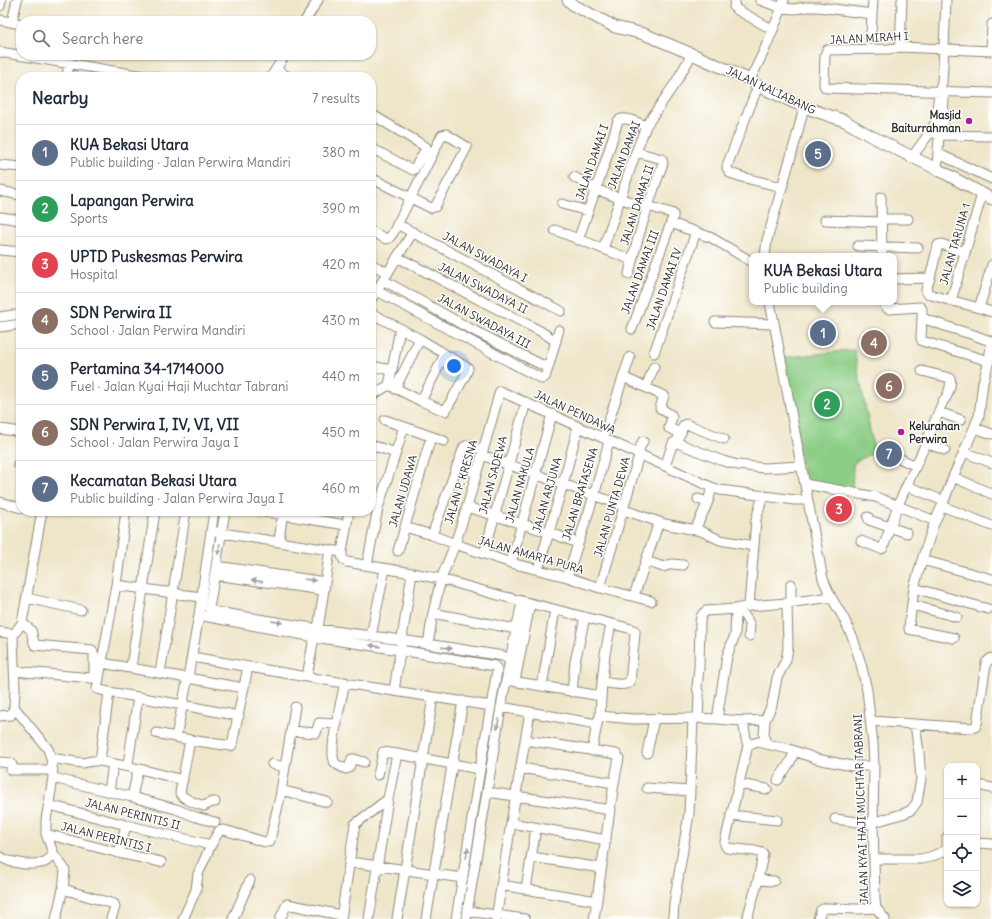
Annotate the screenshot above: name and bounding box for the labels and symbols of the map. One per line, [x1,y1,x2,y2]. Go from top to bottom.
street label: JALAN MIRAH I [829,29,909,47]
street label: JALAN KALIABANG [724,63,818,117]
place label: Masjid Baiturrahman [891,108,962,135]
marker: Masjid Baiturrahman [964,116,974,126]
street label: JALAN DAMAI [605,119,643,191]
street label: JALAN DAMAI I [573,122,612,202]
pin: 5 [805,139,831,169]
street label: JALAN DAMAI II [617,163,657,247]
street label: JALAN TARUNA 1 [937,201,973,287]
street label: JALAN DAMAI III [618,228,662,316]
street label: JALAN SWADAYA I [440,229,530,285]
street label: JALAN DAMAI IV [643,246,685,332]
street label: JALAN SWADAYA II [436,259,530,317]
street label: JALAN SWADAYA III [435,291,533,351]
pin: 1 [810,318,836,348]
pin: 4 [861,328,887,358]
your location [444,356,464,376]
pin: 6 [876,371,902,401]
street label: JALAN PENDAWA [532,387,618,437]
pin: 2 [814,389,840,419]
place label: Kelurahan Perwira [909,419,961,446]
marker: Kelurahan Perwira [896,427,906,437]
street label: JALAN SADEWA [476,434,510,516]
street label: JALAN P. KRESNA [442,438,480,526]
pin: 7 [876,439,902,469]
street label: JALAN NAKULA [503,446,537,524]
street label: JALAN BRATASENA [559,446,601,542]
street label: JALAN UDAWA [386,453,420,529]
street label: JALAN PUNTA DEWA [591,455,633,559]
street label: JALAN ARJUNA [530,456,564,534]
pin: 3 [826,494,852,524]
street label: JALAN AMARTA PURA [477,533,585,577]
one-way arrow [216,543,222,556]
one-way arrow [304,577,316,583]
one-way arrow [251,578,263,584]
one-way arrow [271,619,283,625]
one-way arrow [369,643,381,649]
one-way arrow [441,645,453,651]
street label: JALAN KYAI HAJI MUCHTAR TABRANI [851,713,871,904]
one-way arrow [495,718,501,730]
street label: JALAN PERINTIS II [84,795,182,833]
street label: JALAN PERINTIS I [59,819,153,855]
one-way arrow [464,847,470,859]

